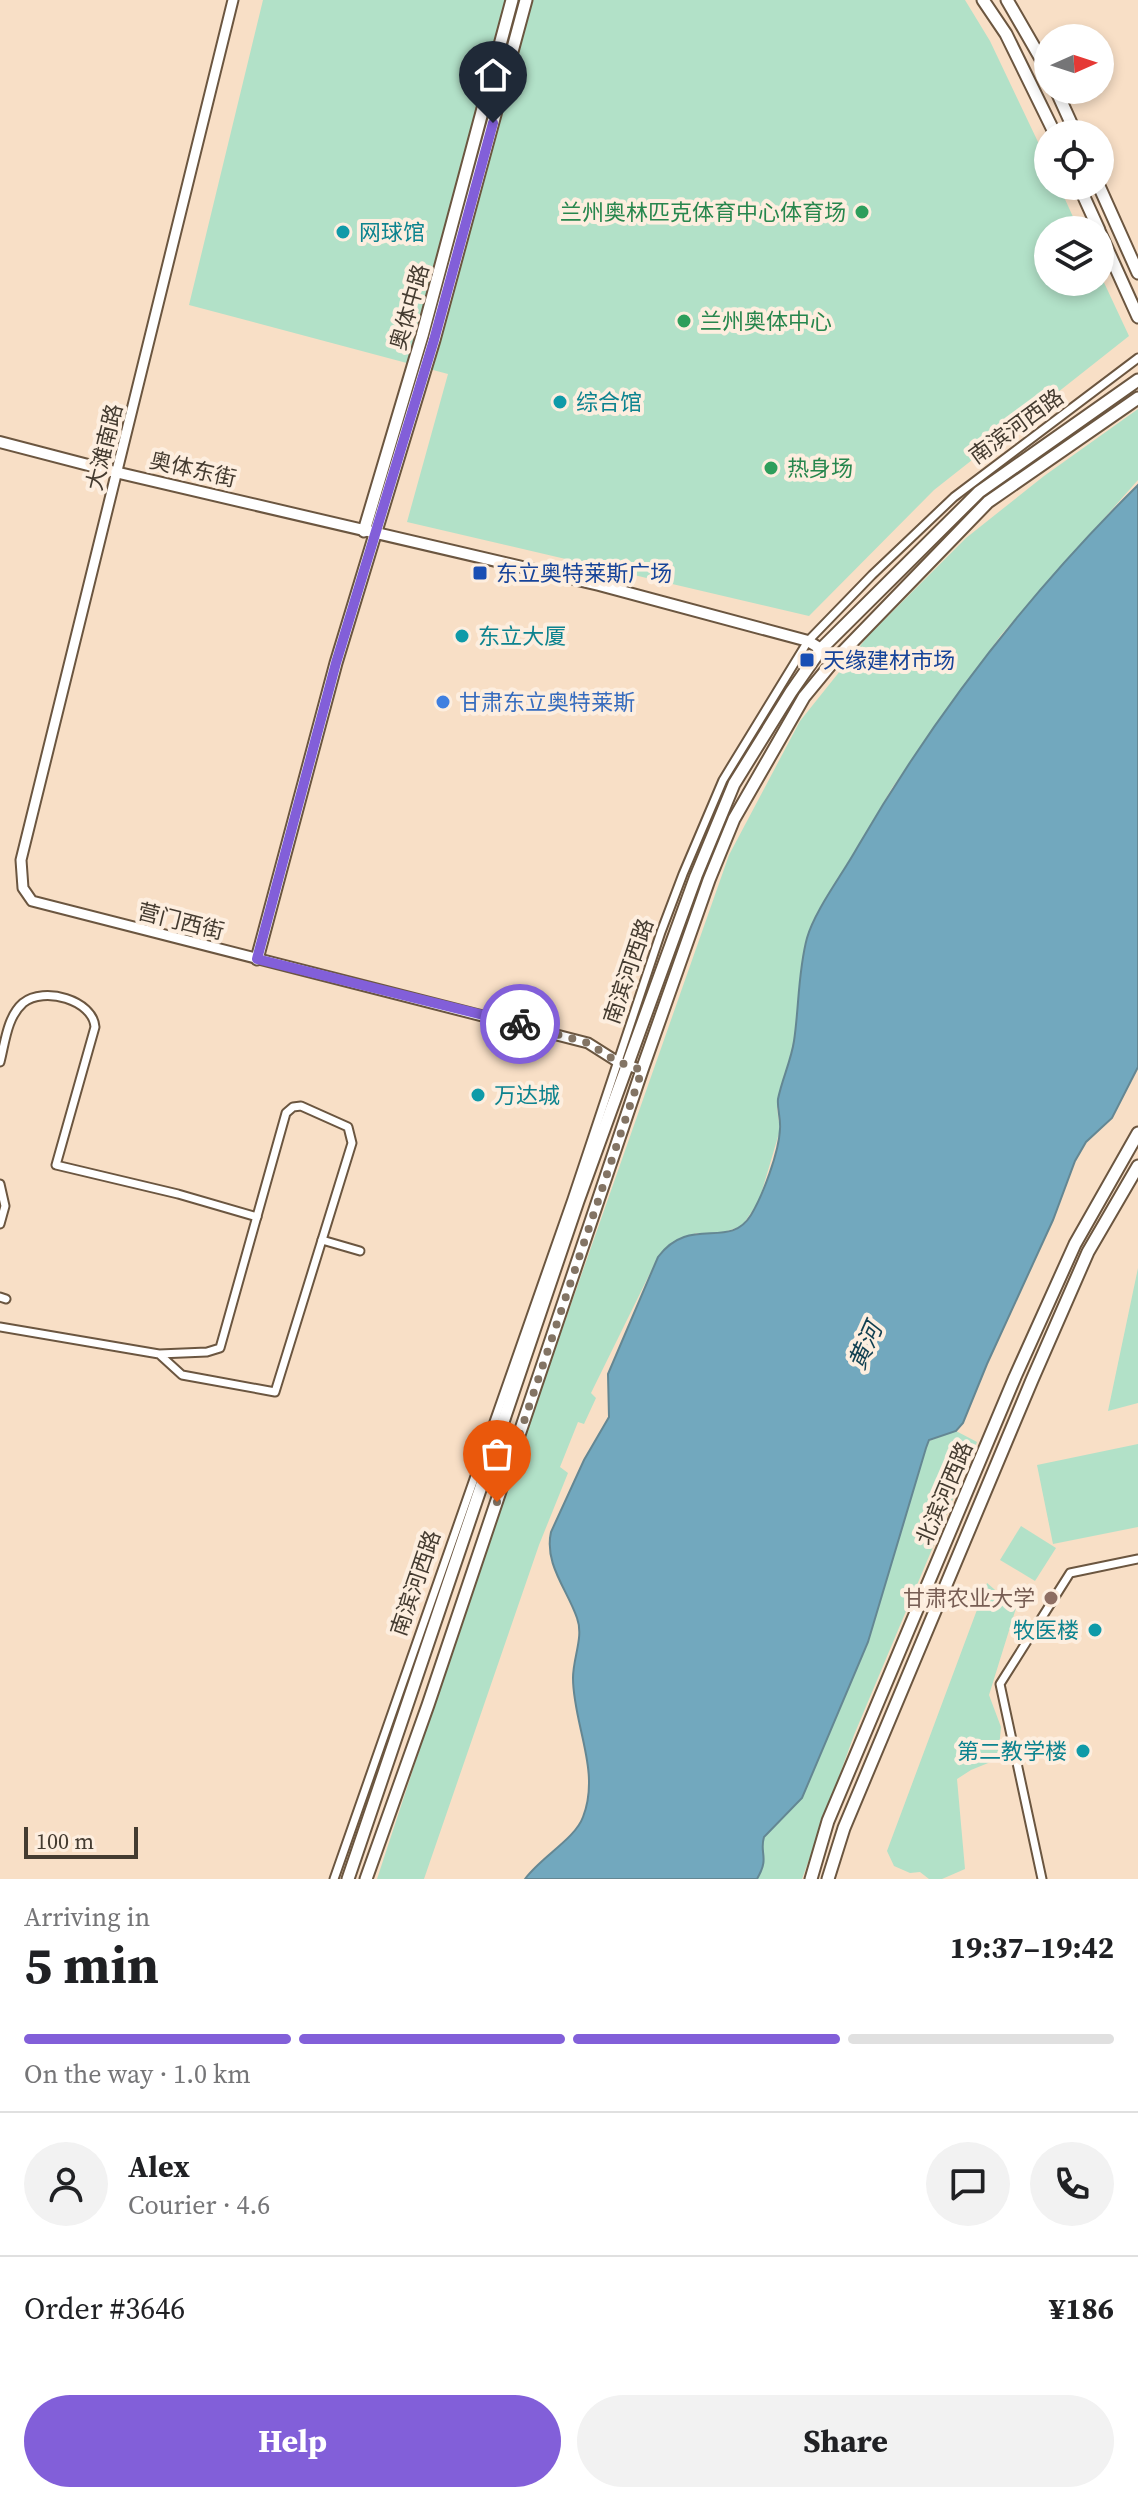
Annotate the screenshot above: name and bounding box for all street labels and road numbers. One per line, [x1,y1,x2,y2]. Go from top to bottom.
street label: 奥体中路 [382,261,436,353]
street label: 南滨河西路 [963,382,1069,470]
street label: 大滩南路 [79,401,129,493]
street label: 奥体东街 [147,444,239,494]
street label: 营门西街 [135,896,227,946]
street label: 南滨河西路 [596,914,660,1028]
street label: 北滨河西路 [909,1437,979,1549]
street label: 南滨河西路 [383,1526,447,1640]

